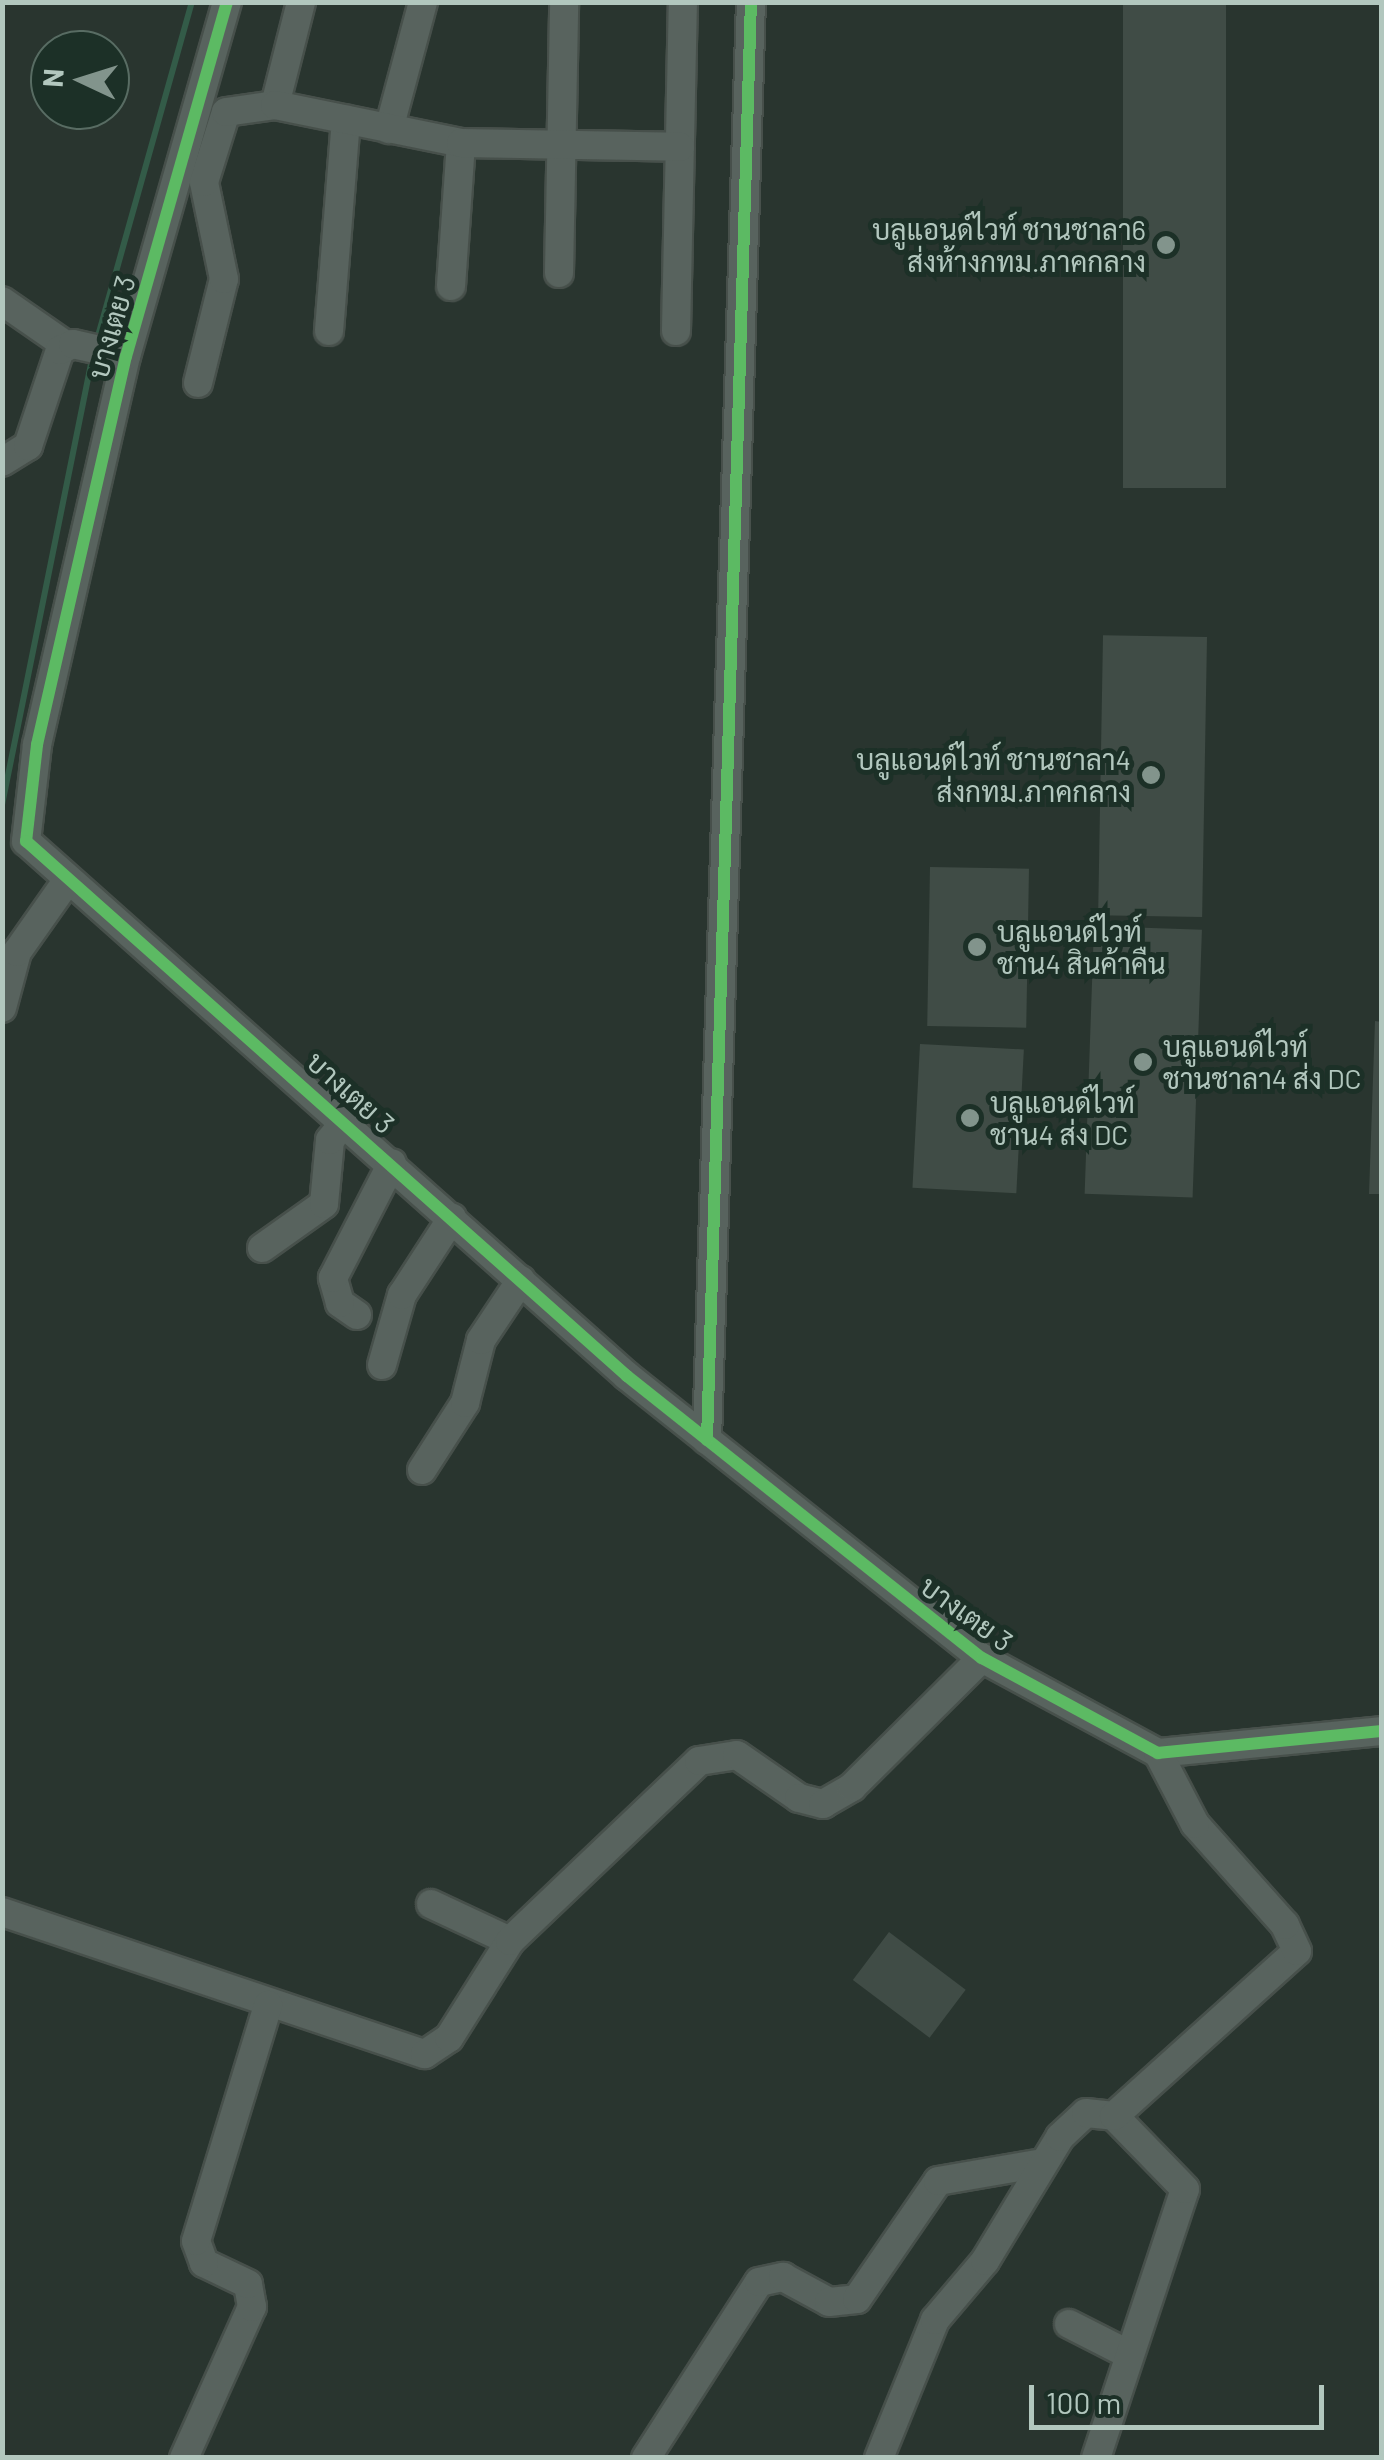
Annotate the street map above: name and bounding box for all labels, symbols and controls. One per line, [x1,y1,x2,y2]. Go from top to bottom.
north arrow [30,30,130,130]
text: N [34,68,70,89]
place label: บลูแอนด์ไวท์ ชานชาลา6 ส่งห้างกทม.ภาคกลาง [872,212,1146,278]
marker: บลูแอนด์ไวท์ ชานชาลา6 ส่งห้างกทม.ภาคกลาง [1155,234,1177,256]
street label: บางเตย 3 [80,271,142,383]
place label: บลูแอนด์ไวท์ ชานชาลา4 ส่งกทม.ภาคกลาง [856,742,1131,808]
marker: บลูแอนด์ไวท์ ชานชาลา4 ส่งกทม.ภาคกลาง [1140,764,1162,786]
place label: บลูแอนด์ไวท์ ชาน4 สินค้าคืน [997,914,1166,980]
marker: บลูแอนด์ไวท์ ชาน4 สินค้าคืน [966,936,988,958]
place label: บลูแอนด์ไวท์ ชานชาลา4 ส่ง DC [1163,1029,1362,1095]
street label: บางเตย 3 [300,1044,402,1140]
marker: บลูแอนด์ไวท์ ชานชาลา4 ส่ง DC [1132,1051,1154,1073]
place label: บลูแอนด์ไวท์ ชาน4 ส่ง DC [990,1085,1135,1151]
marker: บลูแอนด์ไวท์ ชาน4 ส่ง DC [959,1107,981,1129]
street label: บางเตย 3 [914,1568,1020,1658]
scale bar [1034,2365,1329,2427]
text: 100 m [1046,2384,1121,2420]

